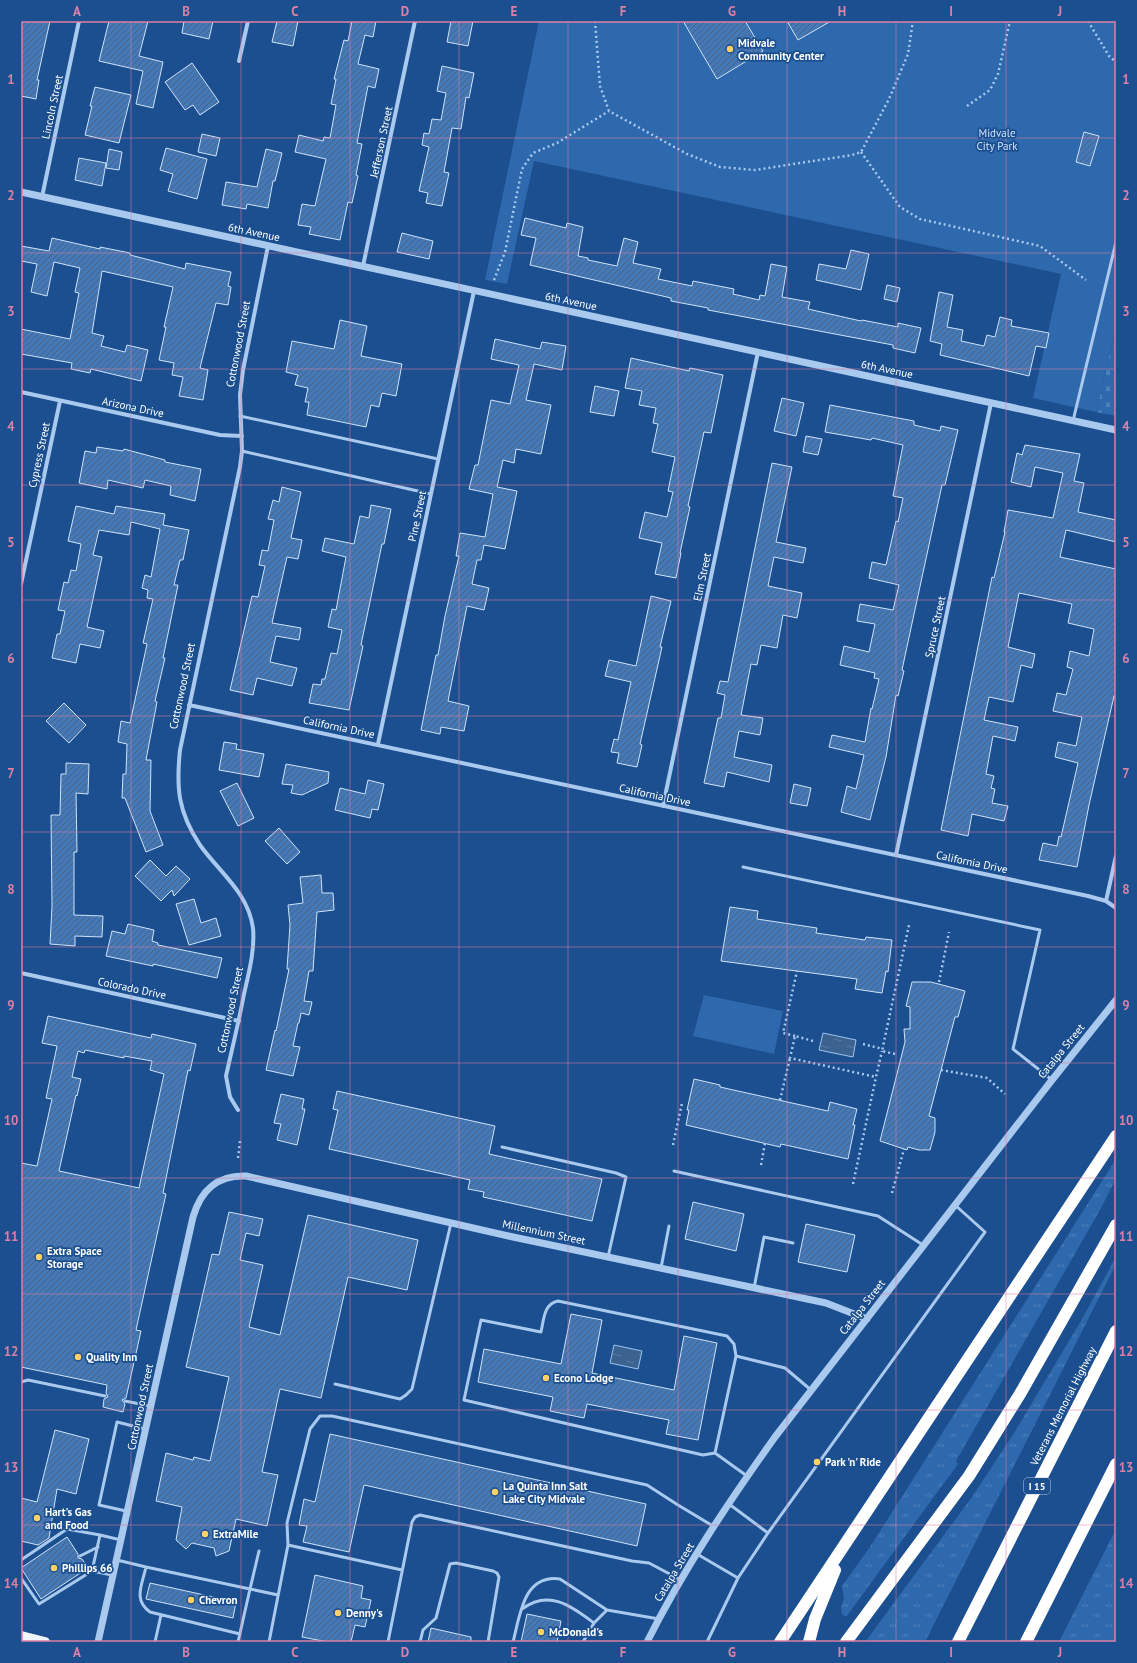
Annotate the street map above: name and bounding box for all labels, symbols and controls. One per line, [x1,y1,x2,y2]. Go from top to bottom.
text: A [73,3,81,20]
text: B [182,3,190,20]
text: C [291,3,299,20]
text: D [401,3,409,20]
text: E [511,3,518,20]
text: F [620,3,627,20]
text: G [728,3,736,20]
text: H [838,3,846,20]
text: I [949,3,953,20]
text: J [1057,3,1062,20]
place label: Midvale Community Center [738,36,824,63]
marker: Midvale Community Center [725,44,735,54]
text: 1 [7,71,15,88]
text: 1 [1122,71,1130,88]
street label: Lincoln Street [38,73,66,140]
street label: Jefferson Street [366,105,395,180]
park label: Midvale City Park [977,126,1018,153]
text: 2 [7,187,15,204]
text: 2 [1122,187,1130,204]
street label: 6th Avenue [227,220,282,244]
street label: 6th Avenue [544,289,599,313]
street label: Cottonwood Street [223,299,253,388]
text: 3 [7,303,15,320]
text: 3 [1122,303,1130,320]
street label: 6th Avenue [860,357,915,381]
street label: Arizona Drive [101,394,166,420]
text: 4 [7,418,15,435]
text: 4 [1122,418,1130,435]
street label: Cypress Street [25,421,53,489]
street label: Pine Street [405,489,429,543]
text: 5 [7,534,15,551]
text: 5 [1122,534,1130,551]
street label: Elm Street [690,551,714,602]
street label: Spruce Street [922,595,948,659]
street label: Cottonwood Street [166,641,198,730]
text: 6 [7,650,15,667]
text: 6 [1122,650,1130,667]
street label: California Drive [302,713,376,741]
text: 7 [7,765,15,782]
text: 7 [1122,765,1130,782]
street label: California Drive [618,781,692,809]
street label: California Drive [935,848,1009,876]
text: 8 [7,881,15,898]
text: 8 [1122,881,1130,898]
street label: Cottonwood Street [214,965,246,1054]
street label: Colorado Drive [97,974,168,1002]
text: 9 [7,997,15,1014]
text: 9 [1122,997,1130,1014]
street label: Catalpa Street [1035,1021,1087,1081]
text: 10 [4,1112,18,1129]
text: 10 [1119,1112,1133,1129]
street label: Millennium Street [501,1216,587,1248]
text: 11 [4,1228,18,1245]
text: 11 [1119,1228,1133,1245]
place label: Extra Space Storage [47,1244,102,1271]
marker: Extra Space Storage [34,1252,44,1262]
street label: Catalpa Street [836,1276,888,1337]
text: 12 [4,1343,18,1360]
street label: Veterans Memorial Highway [1026,1343,1099,1469]
text: 12 [1119,1343,1133,1360]
place label: Quality Inn [86,1350,137,1364]
marker: Quality Inn [73,1352,83,1362]
street label: Cottonwood Street [124,1362,156,1451]
place label: Econo Lodge [554,1371,614,1385]
marker: Econo Lodge [541,1373,551,1383]
place label: Park 'n' Ride [825,1455,881,1469]
marker: Park 'n' Ride [812,1457,822,1467]
text: 13 [4,1459,18,1476]
text: 13 [1119,1459,1133,1476]
road number: I 15 [1024,1478,1050,1494]
place label: La Quinta Inn Salt Lake City Midvale [503,1479,587,1506]
marker: La Quinta Inn Salt Lake City Midvale [490,1487,500,1497]
place label: Hart's Gas and Food [45,1505,92,1532]
marker: Hart's Gas and Food [32,1513,42,1523]
place label: ExtraMile [213,1527,259,1541]
marker: ExtraMile [200,1529,210,1539]
street label: Catalpa Street [651,1540,697,1604]
place label: Phillips 66 [62,1561,113,1575]
marker: Phillips 66 [49,1563,59,1573]
text: 14 [4,1575,19,1592]
text: 14 [1119,1575,1134,1592]
place label: Chevron [199,1593,238,1607]
marker: Chevron [186,1595,196,1605]
place label: Denny's [346,1606,383,1620]
marker: Denny's [333,1608,343,1618]
place label: McDonald's [549,1625,603,1639]
marker: McDonald's [536,1627,546,1637]
text: A [73,1644,81,1661]
text: B [182,1644,190,1661]
text: C [291,1644,299,1661]
text: D [401,1644,409,1661]
text: E [511,1644,518,1661]
text: F [620,1644,627,1661]
text: G [728,1644,736,1661]
text: H [838,1644,846,1661]
text: I [949,1644,953,1661]
text: J [1057,1644,1062,1661]

